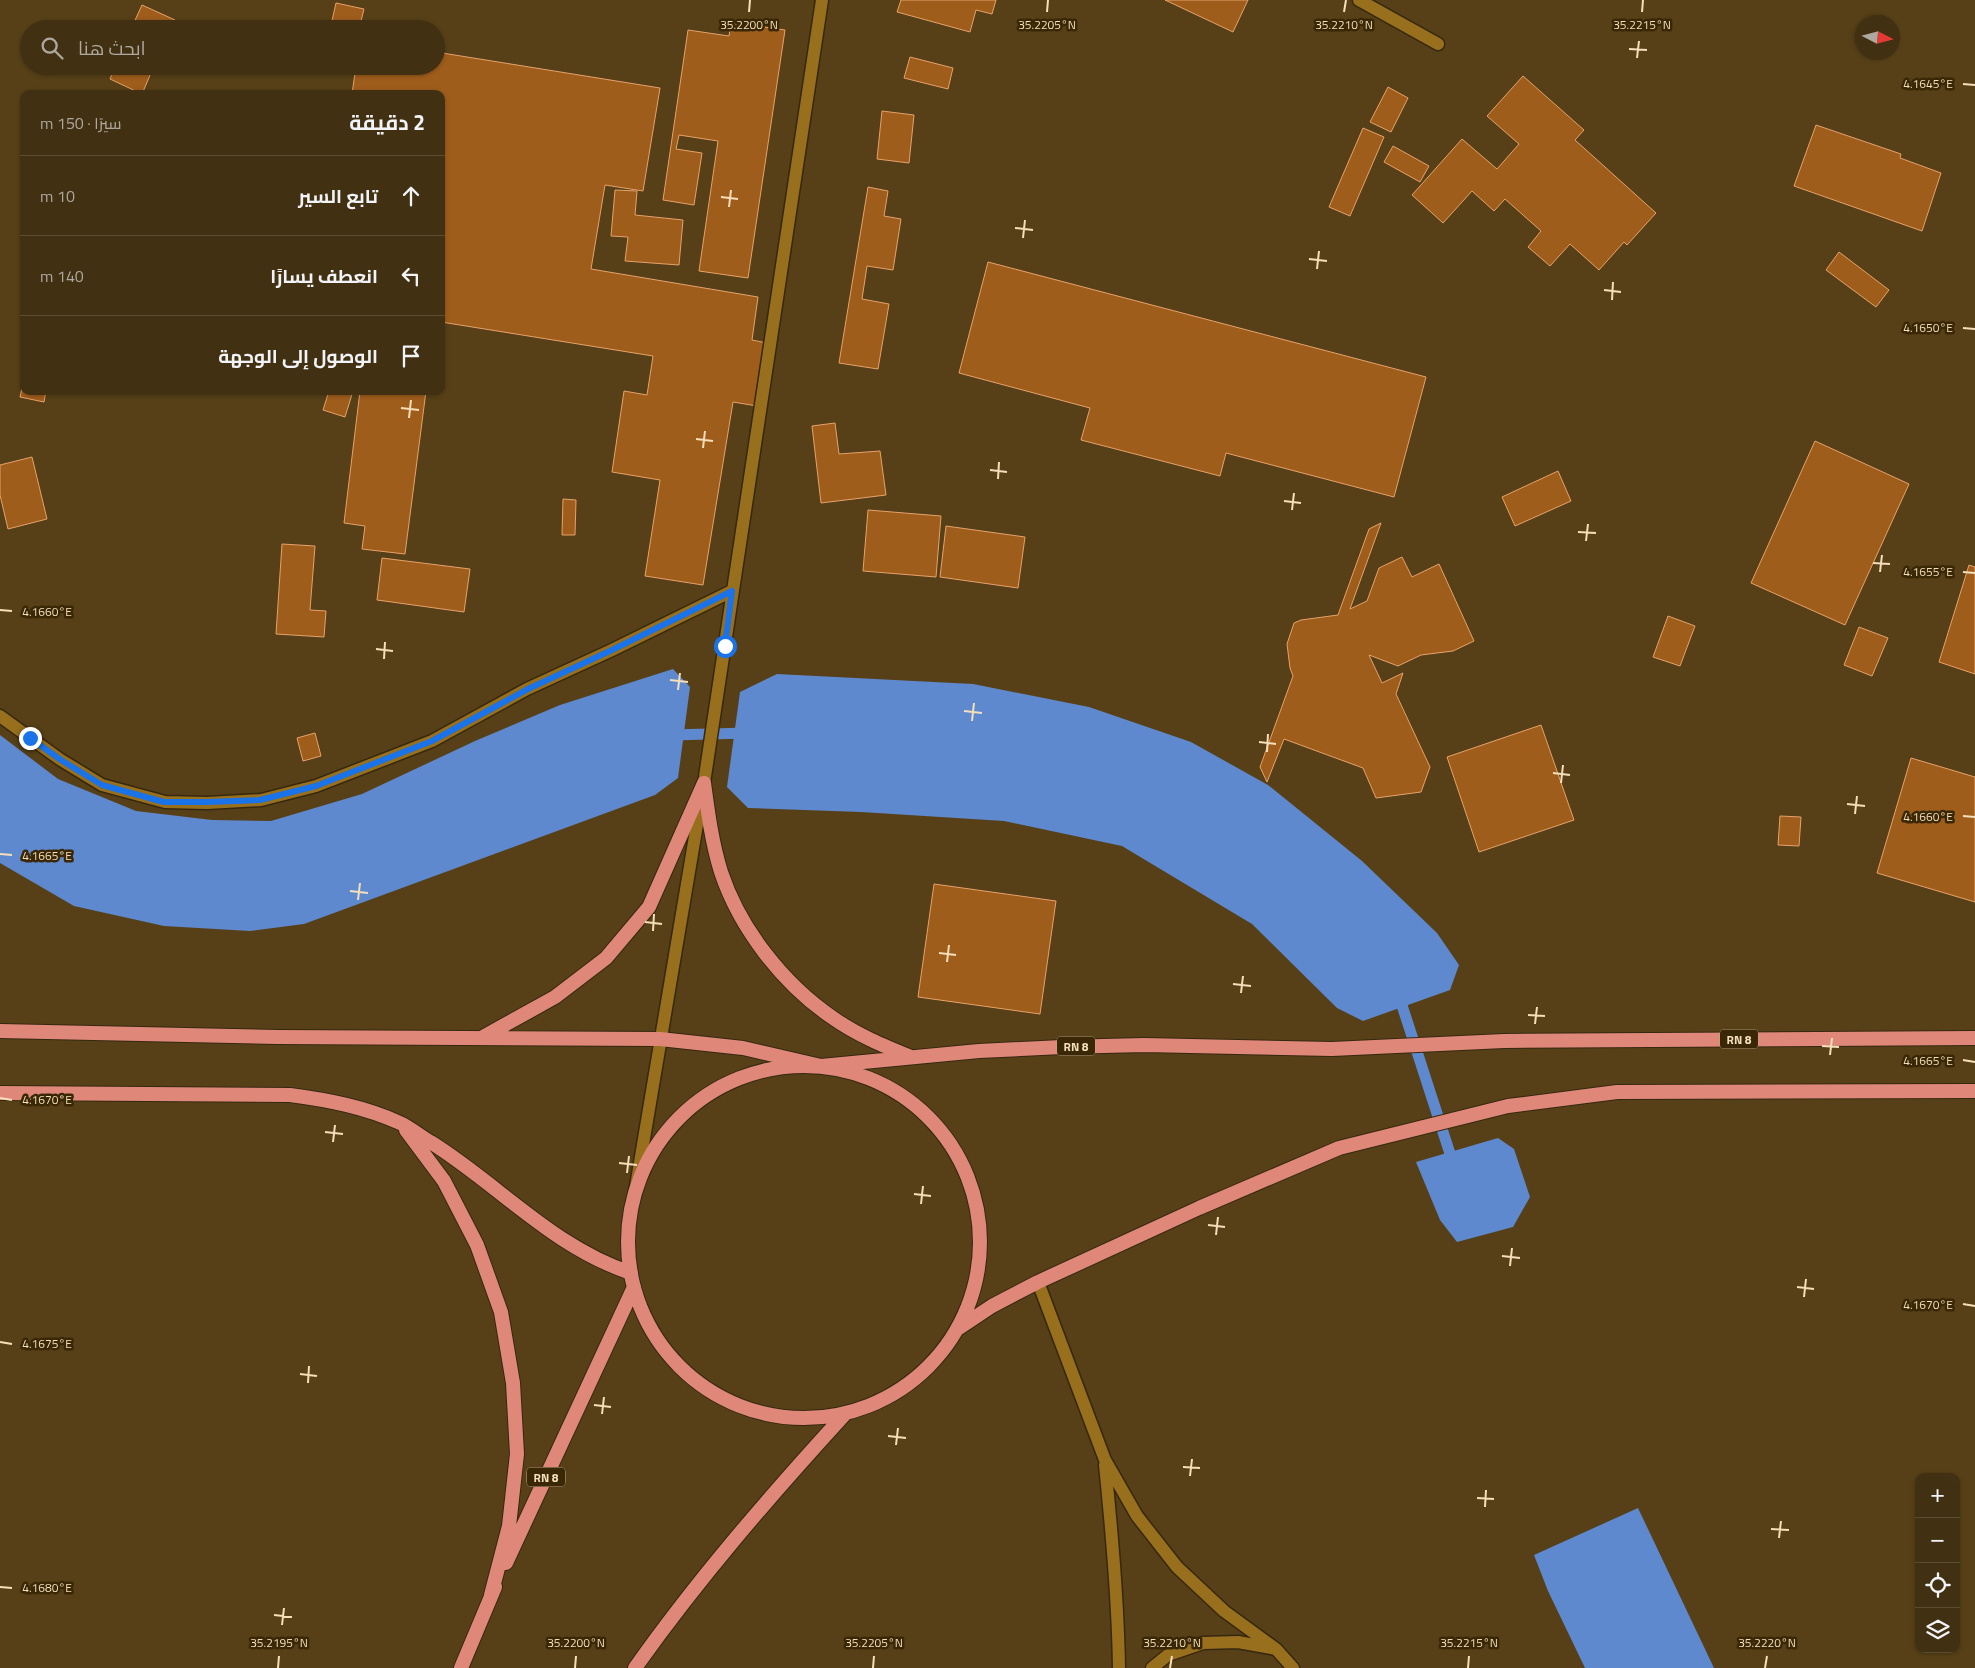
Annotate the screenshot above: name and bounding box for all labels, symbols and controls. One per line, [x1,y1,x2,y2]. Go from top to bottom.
text: 35.2200°N [720,15,778,34]
text: 35.2205°N [1018,15,1076,34]
text: 35.2210°N [1315,15,1373,34]
text: 35.2215°N [1613,15,1671,34]
north arrow [1855,15,1900,60]
search box [20,20,445,75]
text: ابحث هنا [78,33,146,62]
icon: search [38,34,66,62]
text: 4.1645°E [1903,74,1953,93]
text: 2 دقيقة [349,106,425,138]
text: سيرًا · 150 m [40,111,121,135]
text: تابع السير [298,181,378,210]
icon: ahead [397,182,425,210]
text: 10 m [40,184,75,208]
text: انعطف يسارًا [270,261,378,290]
icon: left [397,262,425,290]
text: 140 m [40,264,84,288]
text: 4.1650°E [1903,318,1953,337]
text: الوصول إلى الوجهة [218,341,378,370]
icon: arrive [397,342,425,370]
text: 4.1655°E [1903,562,1953,581]
text: 4.1660°E [22,602,72,621]
route start [714,635,737,658]
route end [19,727,42,750]
text: 4.1660°E [1903,807,1953,826]
text: 4.1665°E [22,846,72,865]
road number: RN 8 [1720,1030,1758,1048]
road number: RN 8 [1057,1036,1095,1056]
text: 4.1665°E [1903,1051,1953,1070]
text: 4.1670°E [22,1090,72,1109]
text: 4.1670°E [1903,1295,1953,1314]
text: 4.1675°E [22,1334,72,1353]
road number: RN 8 [527,1468,565,1486]
map controls [1915,1473,1960,1653]
button: + [1915,1473,1960,1518]
button: − [1915,1518,1960,1563]
button: locate [1915,1563,1960,1608]
text: 4.1680°E [22,1578,72,1597]
button: layers [1915,1608,1960,1653]
text: 35.2195°N [250,1633,308,1652]
text: 35.2200°N [547,1633,605,1652]
text: 35.2205°N [845,1633,903,1652]
text: 35.2210°N [1143,1633,1201,1652]
text: 35.2215°N [1440,1633,1498,1652]
text: 35.2220°N [1738,1633,1796,1652]

